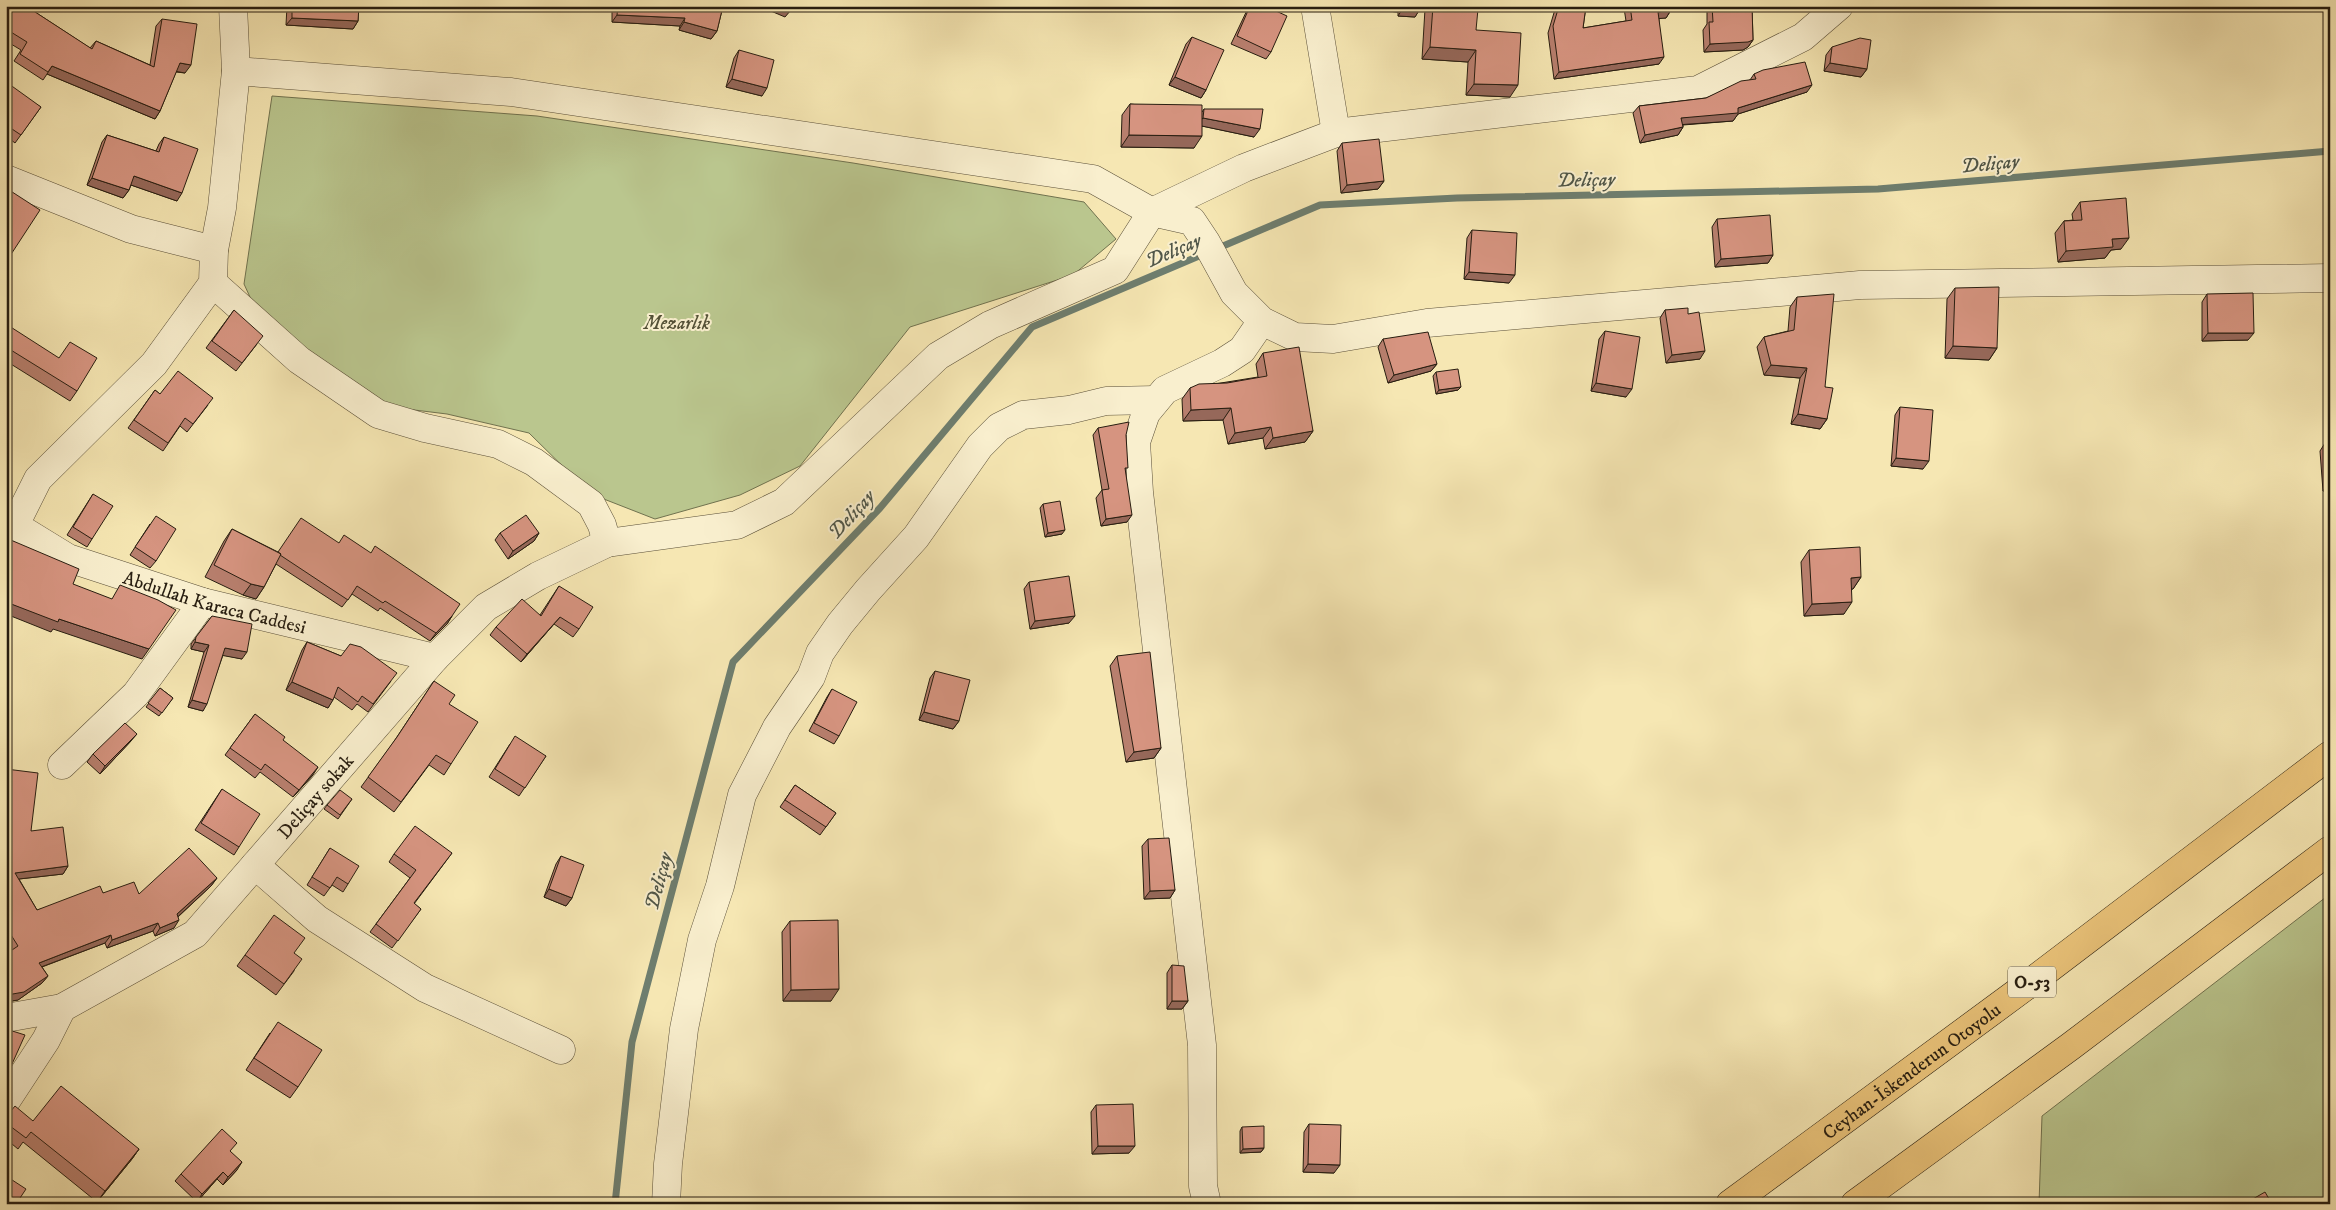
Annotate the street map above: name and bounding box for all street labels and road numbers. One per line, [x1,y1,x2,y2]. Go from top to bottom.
street label: Abdullah Karaca Caddesi [120,567,308,639]
street label: Deliçay sokak [273,750,359,844]
road number: O-53 [2008,966,2056,998]
street label: Ceyhan-İskenderun Otoyolu [1818,999,2006,1145]

